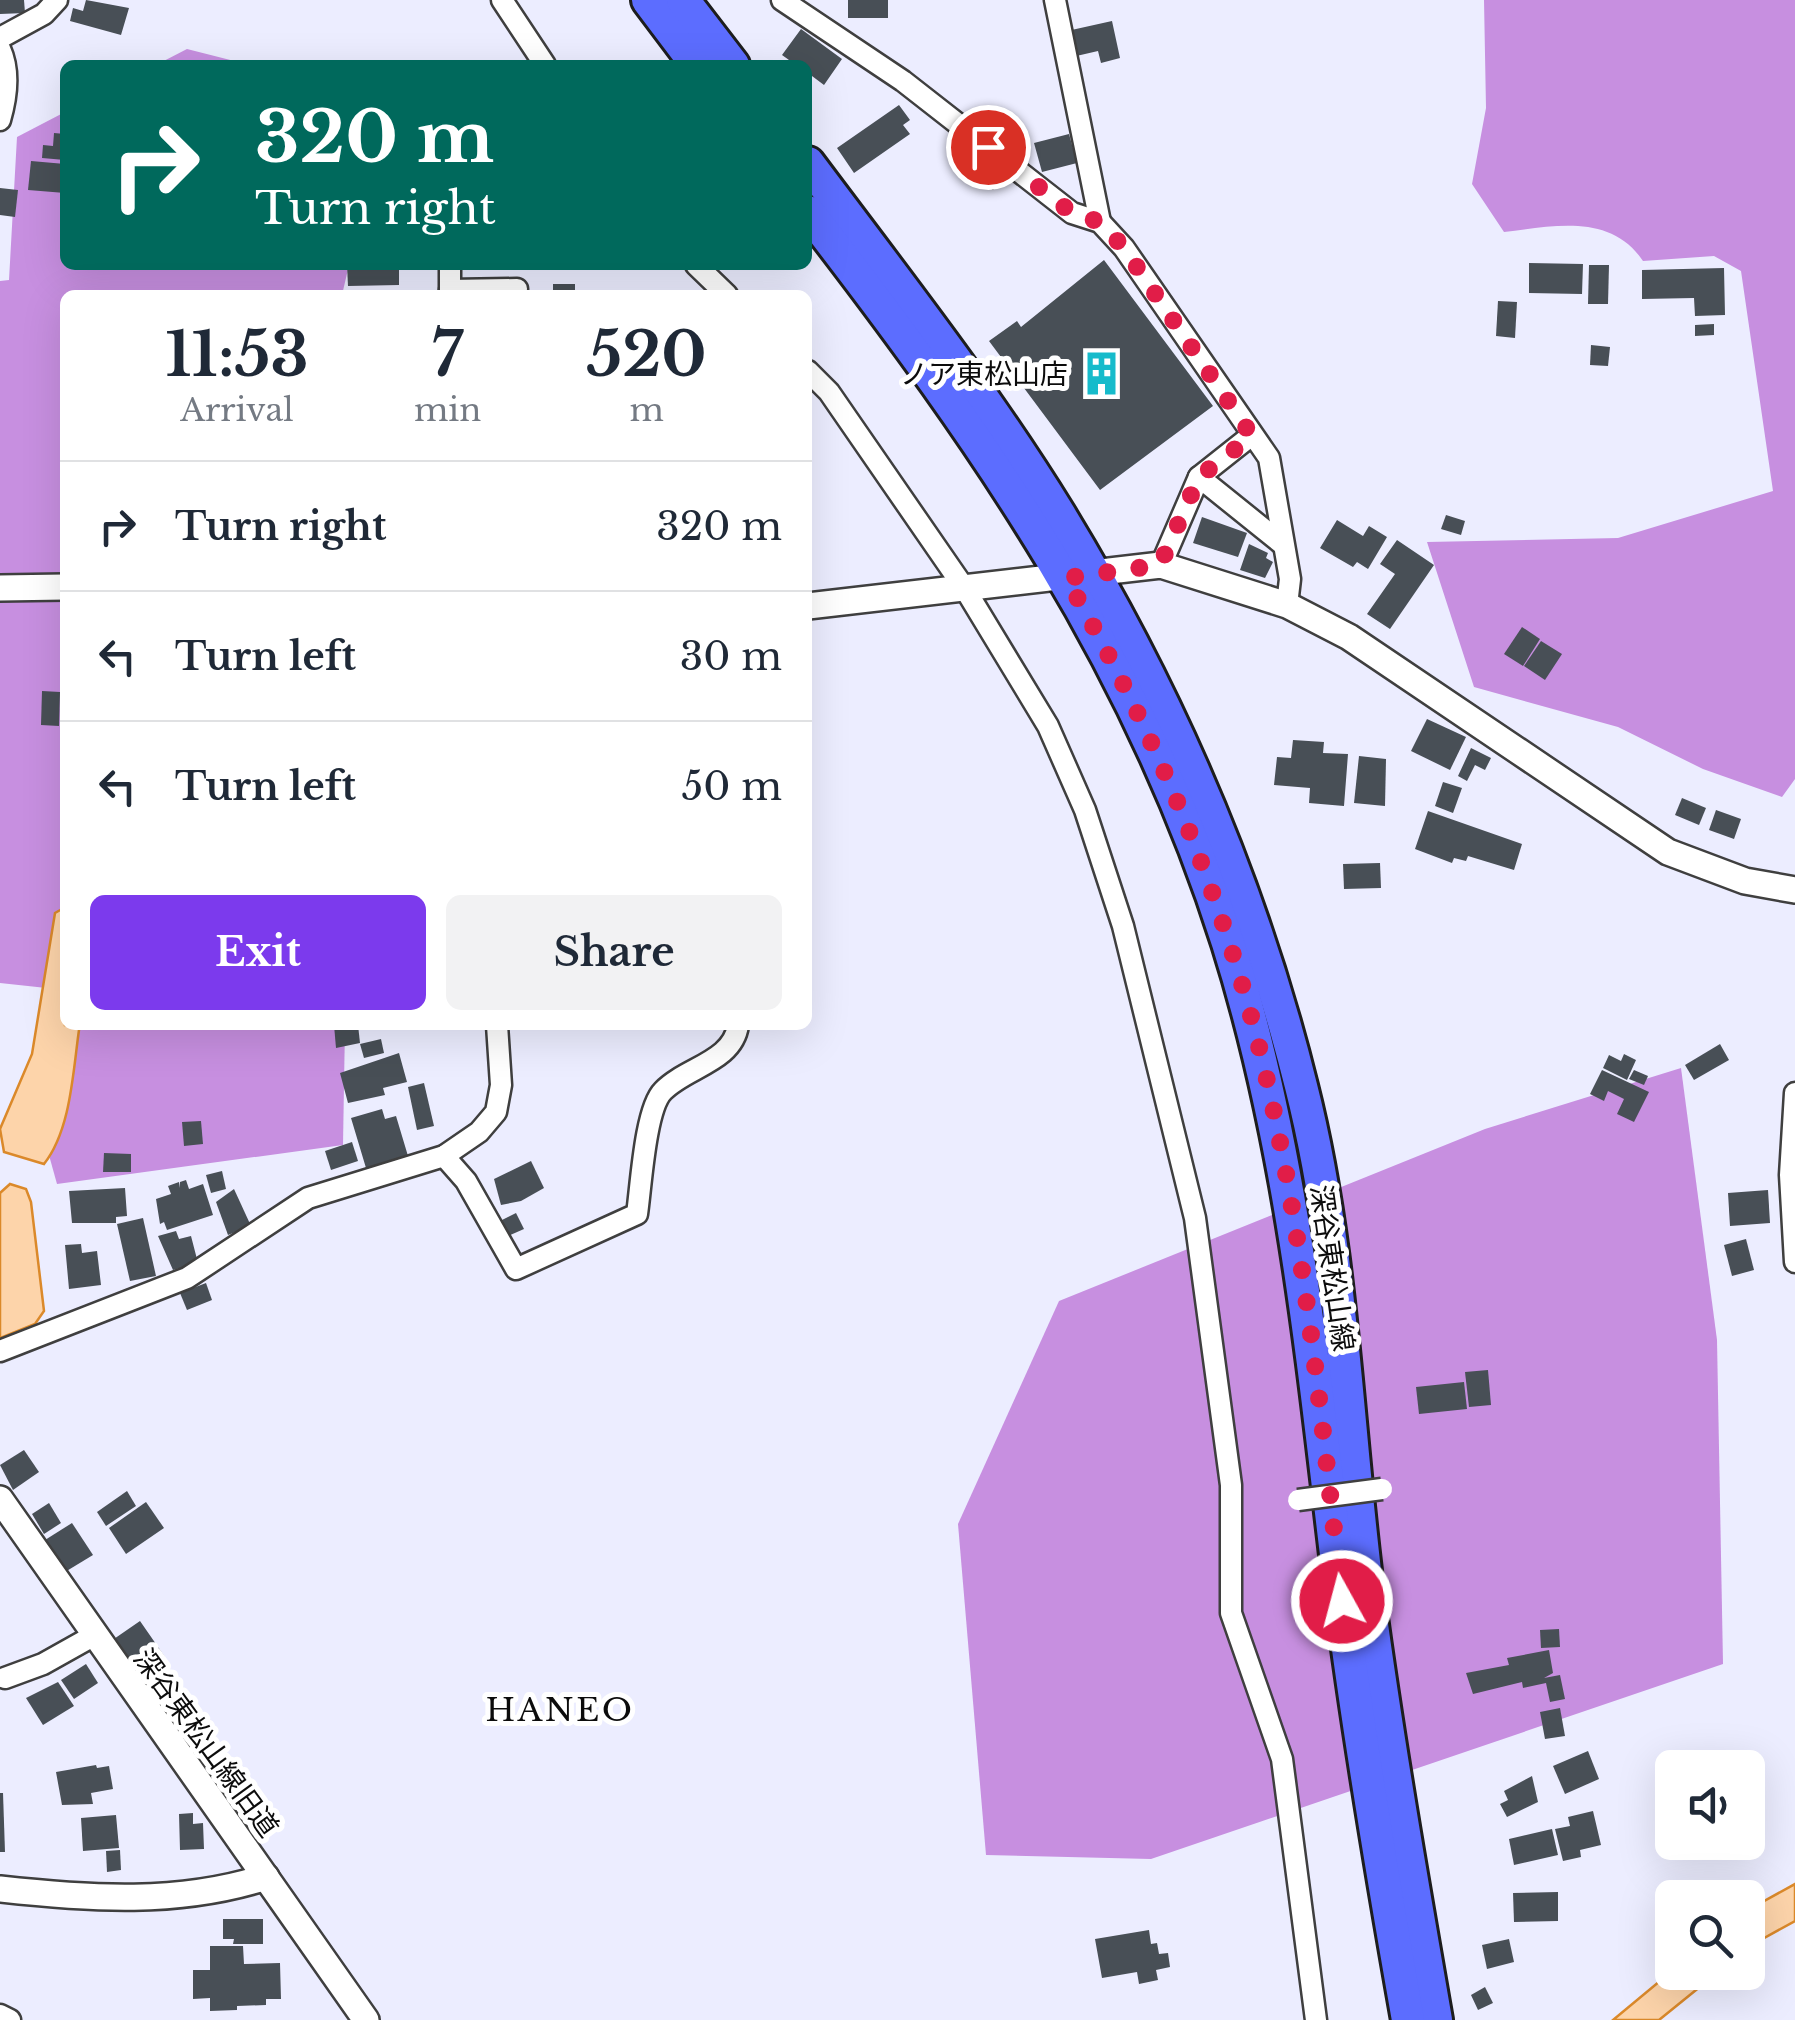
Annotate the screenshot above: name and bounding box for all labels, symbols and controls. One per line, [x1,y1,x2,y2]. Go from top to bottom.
text: 320 m [255,94,494,181]
icon: right [90,100,220,230]
pin [946,105,1031,190]
icon: arrive [961,120,1016,175]
text: Turn right [255,180,496,236]
text: 11:53 [165,318,309,392]
text: 7 [432,318,463,392]
text: 520 [587,318,707,392]
building icon: ノア東松山店 [1077,350,1125,398]
place label: ノア東松山店 [900,357,1068,392]
text: Arrival [180,390,294,430]
text: min [414,390,481,430]
text: m [629,390,664,430]
icon: right [90,499,145,554]
text: Turn right [175,503,386,550]
text: 320 m [656,503,782,550]
icon: left [90,629,145,684]
text: Turn left [175,633,356,680]
text: 30 m [680,633,782,680]
icon: left [90,759,145,814]
text: Turn left [175,763,356,810]
text: 50 m [682,763,782,810]
button: Exit [90,895,426,1010]
button: Share [446,895,782,1010]
street label: 深谷東松山線 [1303,1182,1361,1354]
position arrow [1290,1549,1394,1653]
street label: 深谷東松山線旧道 [126,1642,286,1844]
district label: HANEO [485,1690,635,1730]
map controls [1655,1750,1765,1990]
button: sound [1655,1750,1765,1860]
button: search [1655,1880,1765,1990]

